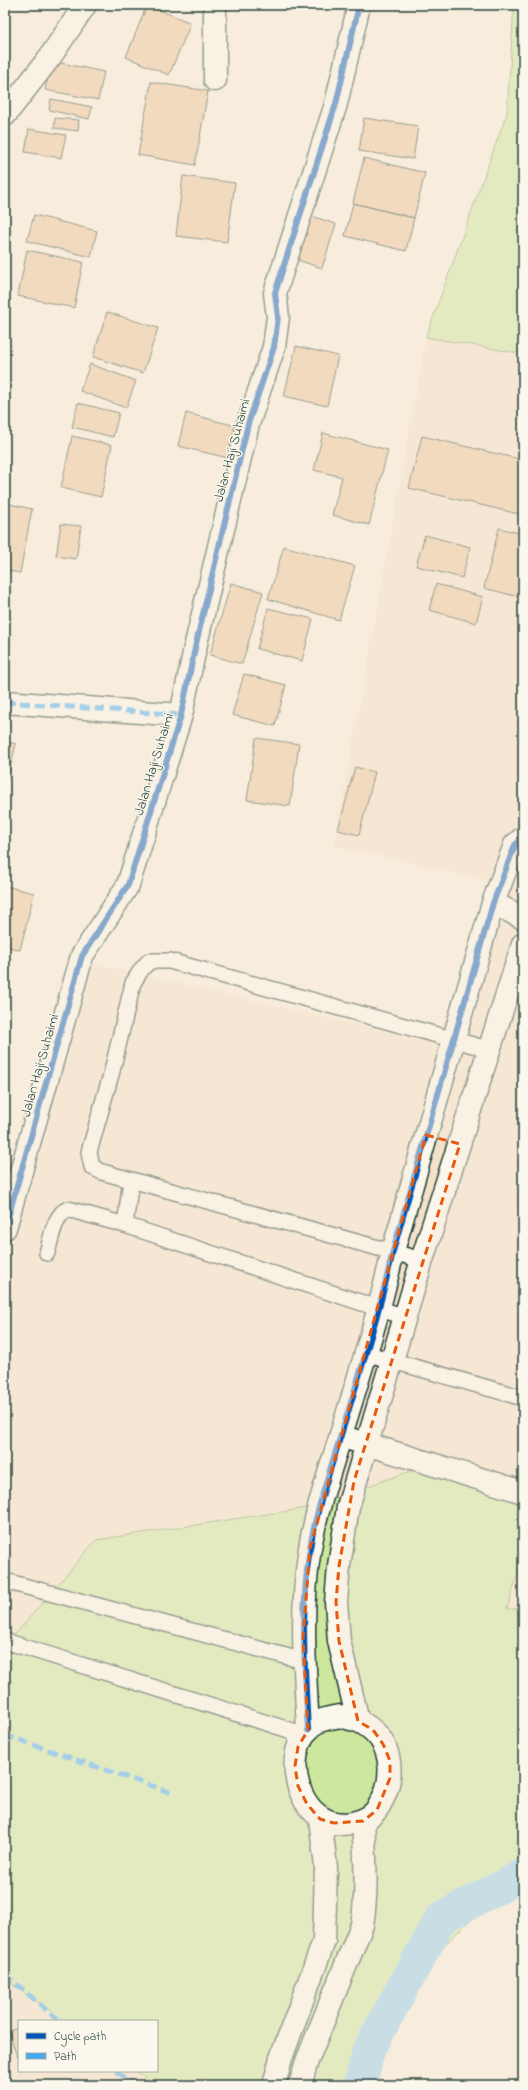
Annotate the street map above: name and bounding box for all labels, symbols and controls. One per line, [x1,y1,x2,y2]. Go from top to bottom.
street label: Jalan Haji Suhaimi [209,396,256,504]
street label: Jalan Haji Suhaimi [129,711,180,818]
street label: Jalan Haji Suhaimi [16,1011,65,1119]
legend [18,2020,158,2072]
text: Cycle path [54,2028,106,2047]
text: Path [54,2048,77,2066]

